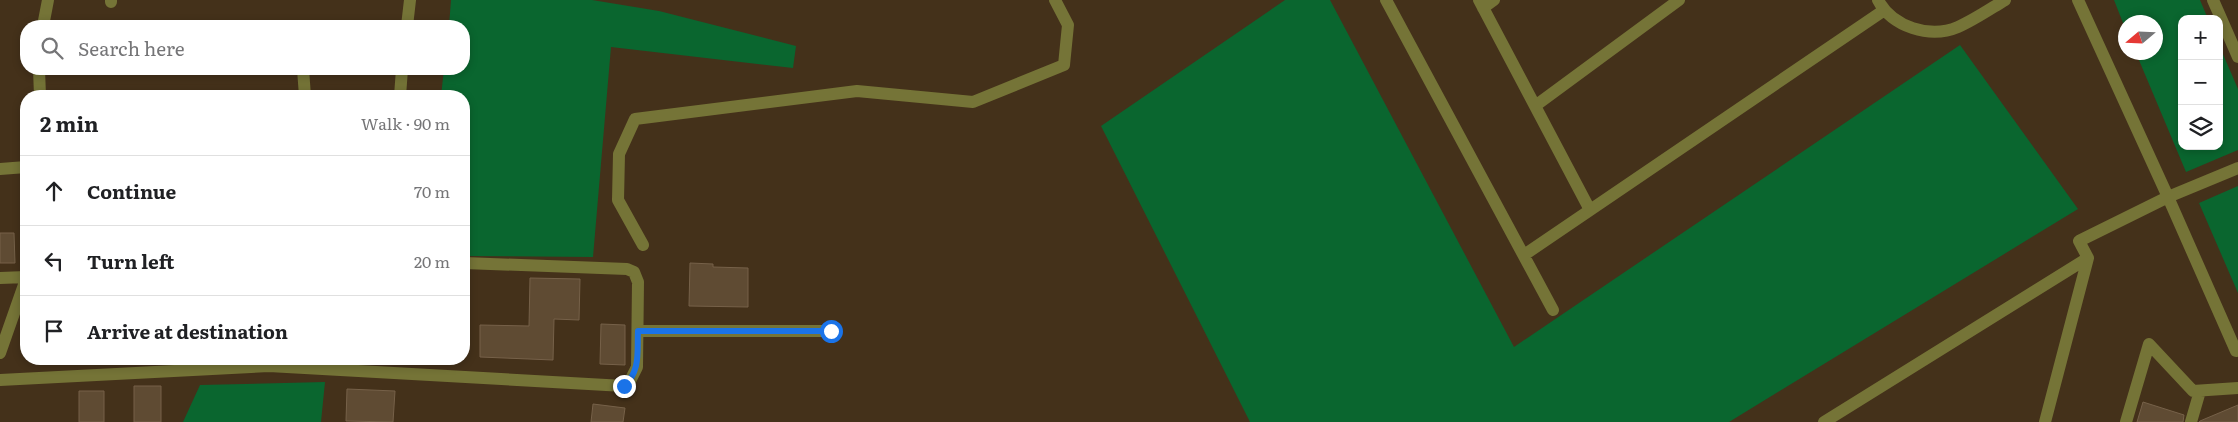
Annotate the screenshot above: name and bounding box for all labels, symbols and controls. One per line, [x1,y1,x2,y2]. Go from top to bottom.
north arrow [2118,15,2163,60]
map controls [2178,15,2223,150]
button: + [2178,15,2223,60]
search box [20,20,470,75]
icon: search [38,34,66,62]
text: Search here [78,34,185,62]
button: − [2178,60,2223,105]
button: layers [2178,105,2223,150]
text: 2 min [40,107,99,138]
text: Walk · 90 m [361,111,450,135]
icon: ahead [40,177,68,205]
text: Continue [87,177,176,205]
text: 70 m [414,179,450,203]
icon: left [40,247,68,275]
text: Turn left [87,247,174,275]
text: 20 m [414,249,450,273]
icon: arrive [40,317,68,345]
text: Arrive at destination [87,317,288,345]
route start [820,320,843,343]
route end [613,375,636,398]

